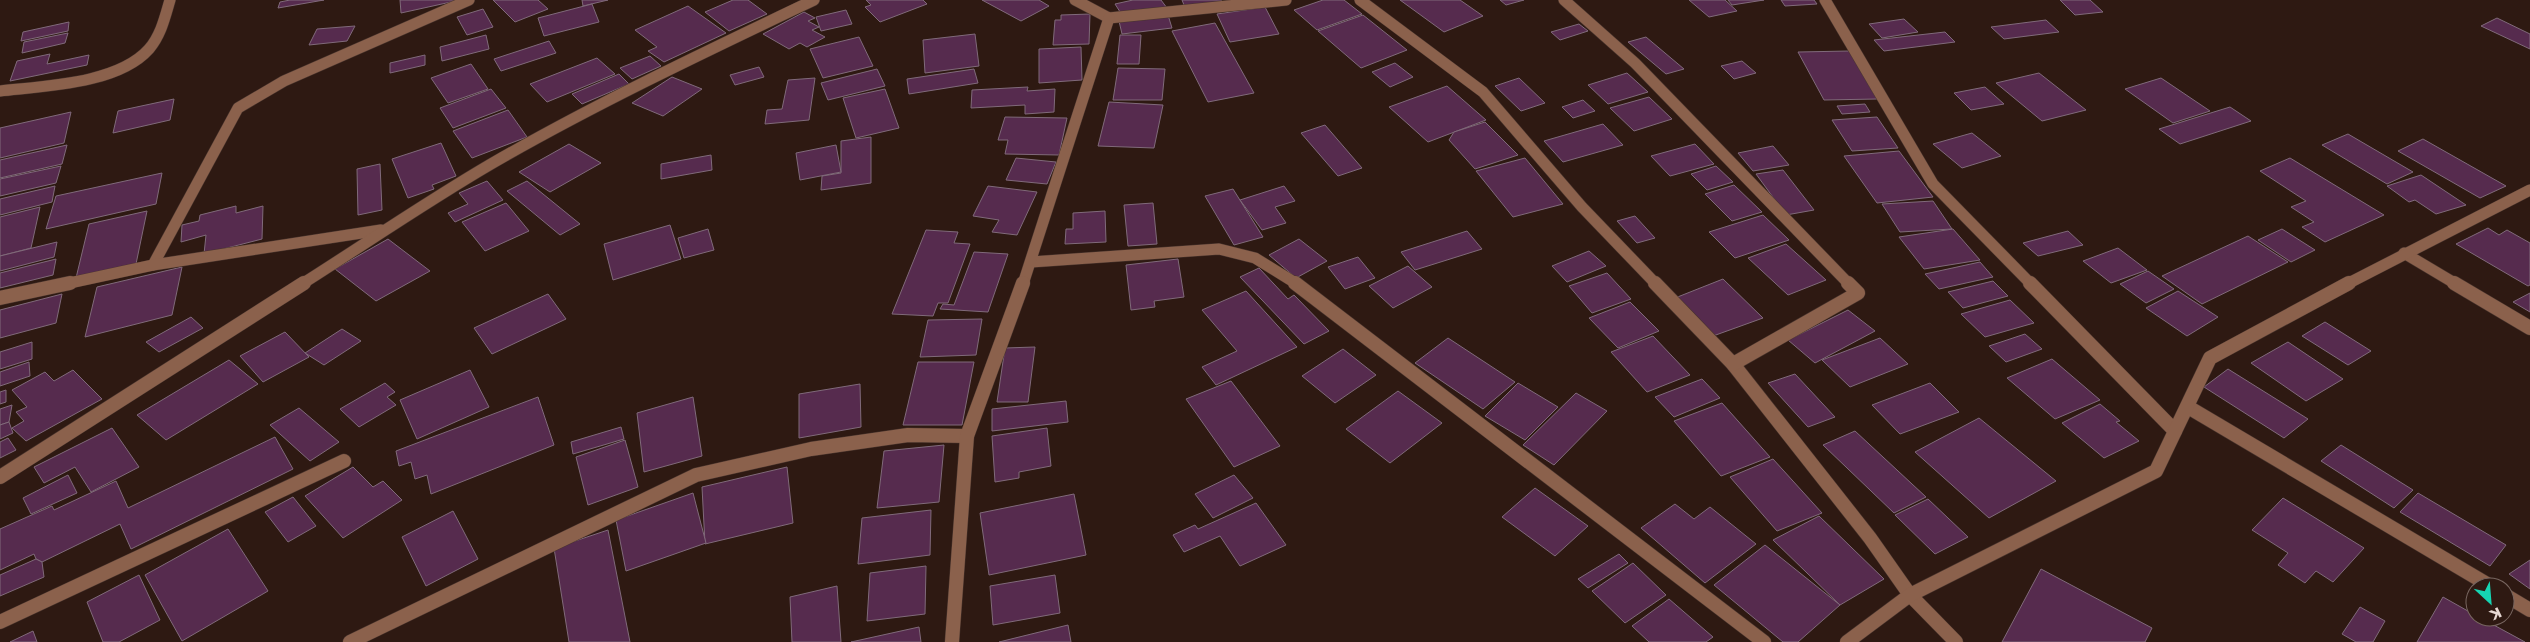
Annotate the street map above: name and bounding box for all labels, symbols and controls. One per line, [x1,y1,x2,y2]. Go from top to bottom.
north arrow [2465,577,2515,627]
text: K [2486,604,2504,624]

